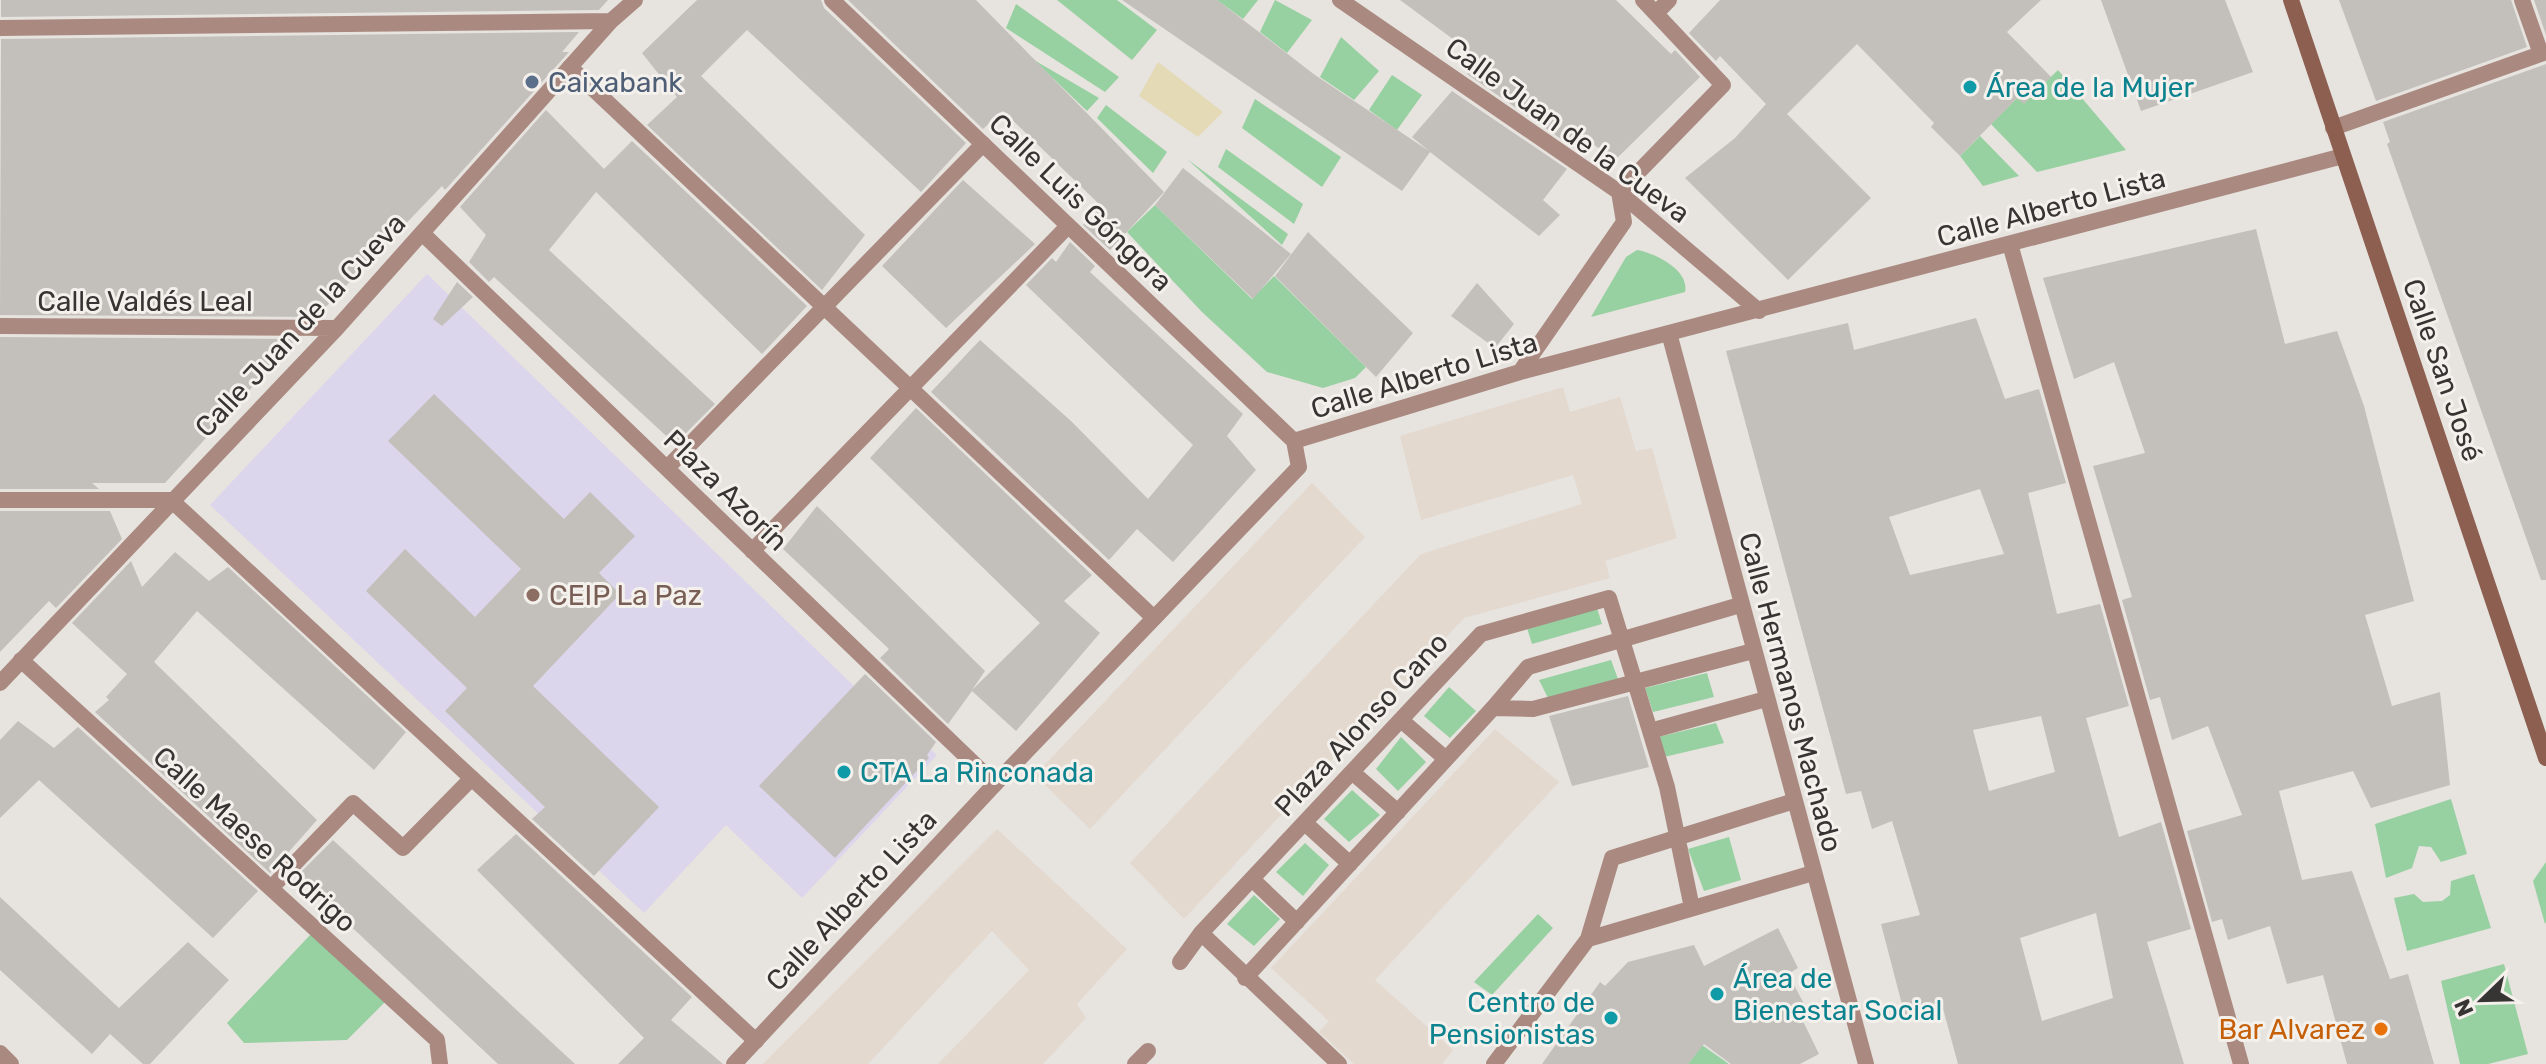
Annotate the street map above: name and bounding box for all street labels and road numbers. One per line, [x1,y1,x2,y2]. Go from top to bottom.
street label: Calle Juan de la Cueva [1439,31,1696,230]
street label: Calle Luis Góngora [982,107,1179,298]
street label: Calle Alberto Lista [1933,161,2169,254]
street label: Calle Juan de la Cueva [188,207,413,444]
street label: Calle San José [2396,275,2489,466]
street label: Calle Valdés Leal [37,285,253,318]
street label: Calle Alberto Lista [1307,325,1541,426]
street label: Plaza Azorín [657,423,794,558]
street label: Calle Hermanos Machado [1732,529,1849,856]
street label: Plaza Alonso Cano [1268,626,1455,823]
street label: Calle Maese Rodrigo [146,740,363,939]
street label: Calle Alberto Lista [759,803,944,998]

